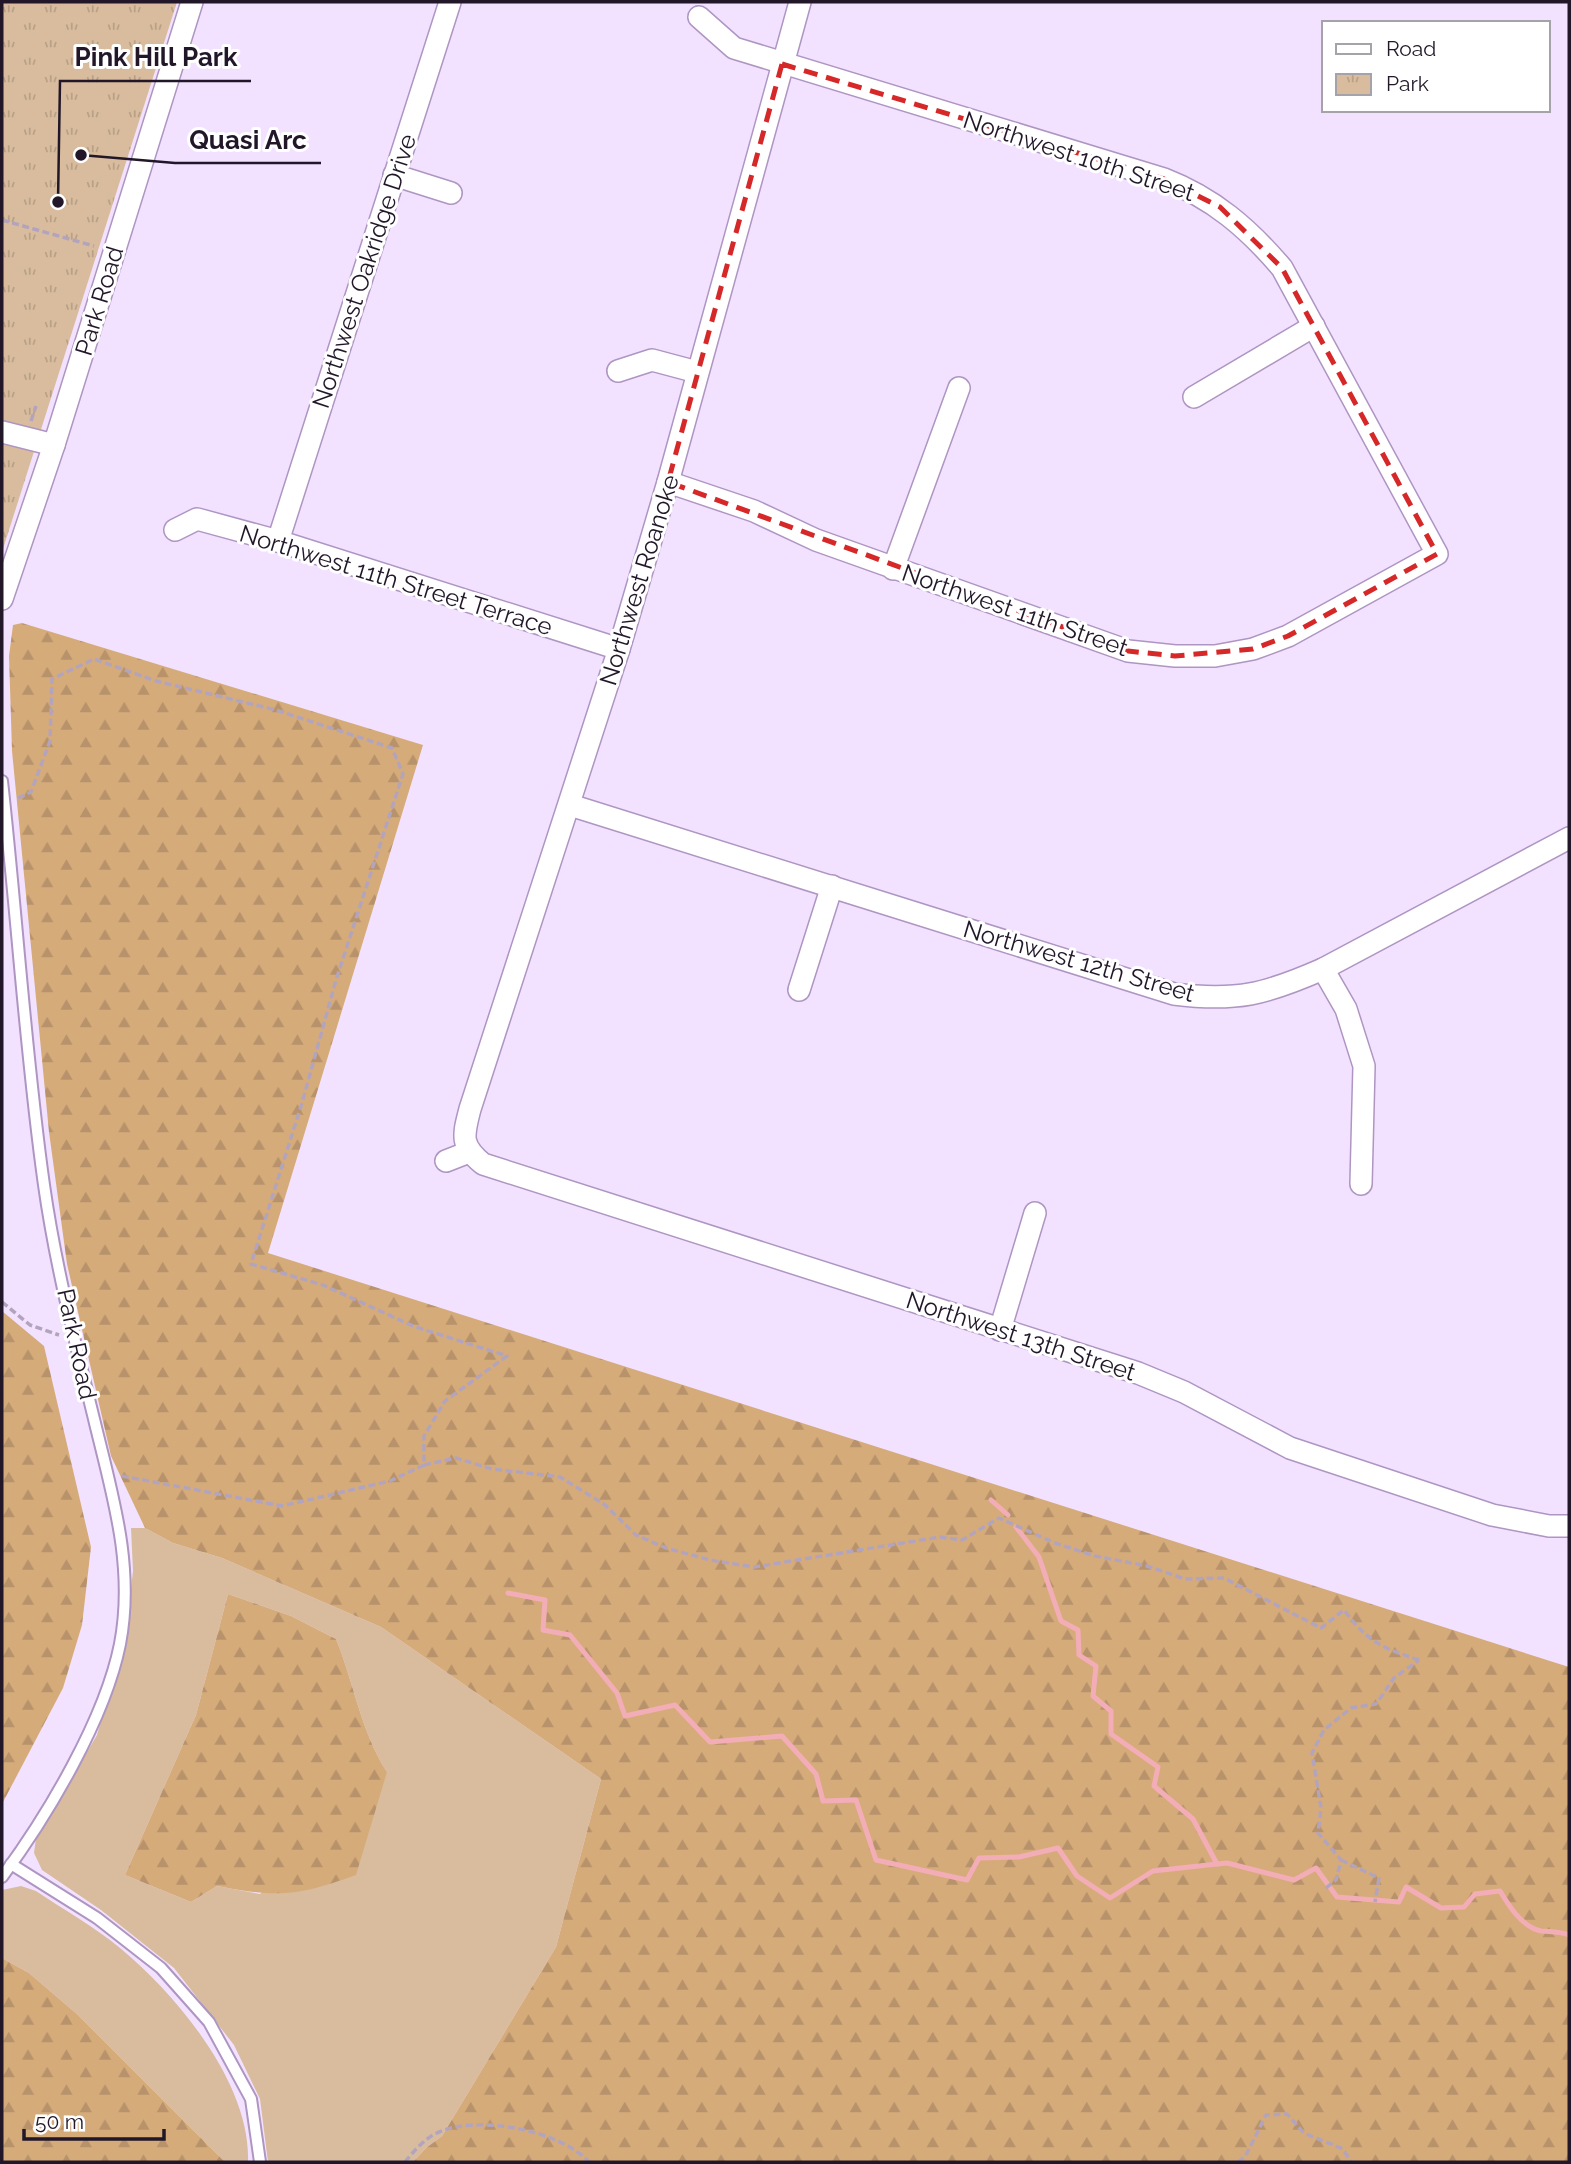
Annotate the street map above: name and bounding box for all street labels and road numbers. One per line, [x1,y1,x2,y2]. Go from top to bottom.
street label: Northwest 10th Street [960,105,1198,207]
street label: Northwest Oakridge Drive [306,130,422,412]
street label: Park Road [69,243,129,359]
street label: Northwest Roanoke [593,471,685,689]
street label: Northwest 11th Street Terrace [236,519,556,641]
street label: Northwest 11th Street [898,558,1132,662]
street label: Northwest 12th Street [960,914,1198,1008]
street label: Northwest 13th Street [903,1285,1139,1387]
street label: Park Road [51,1286,103,1402]

